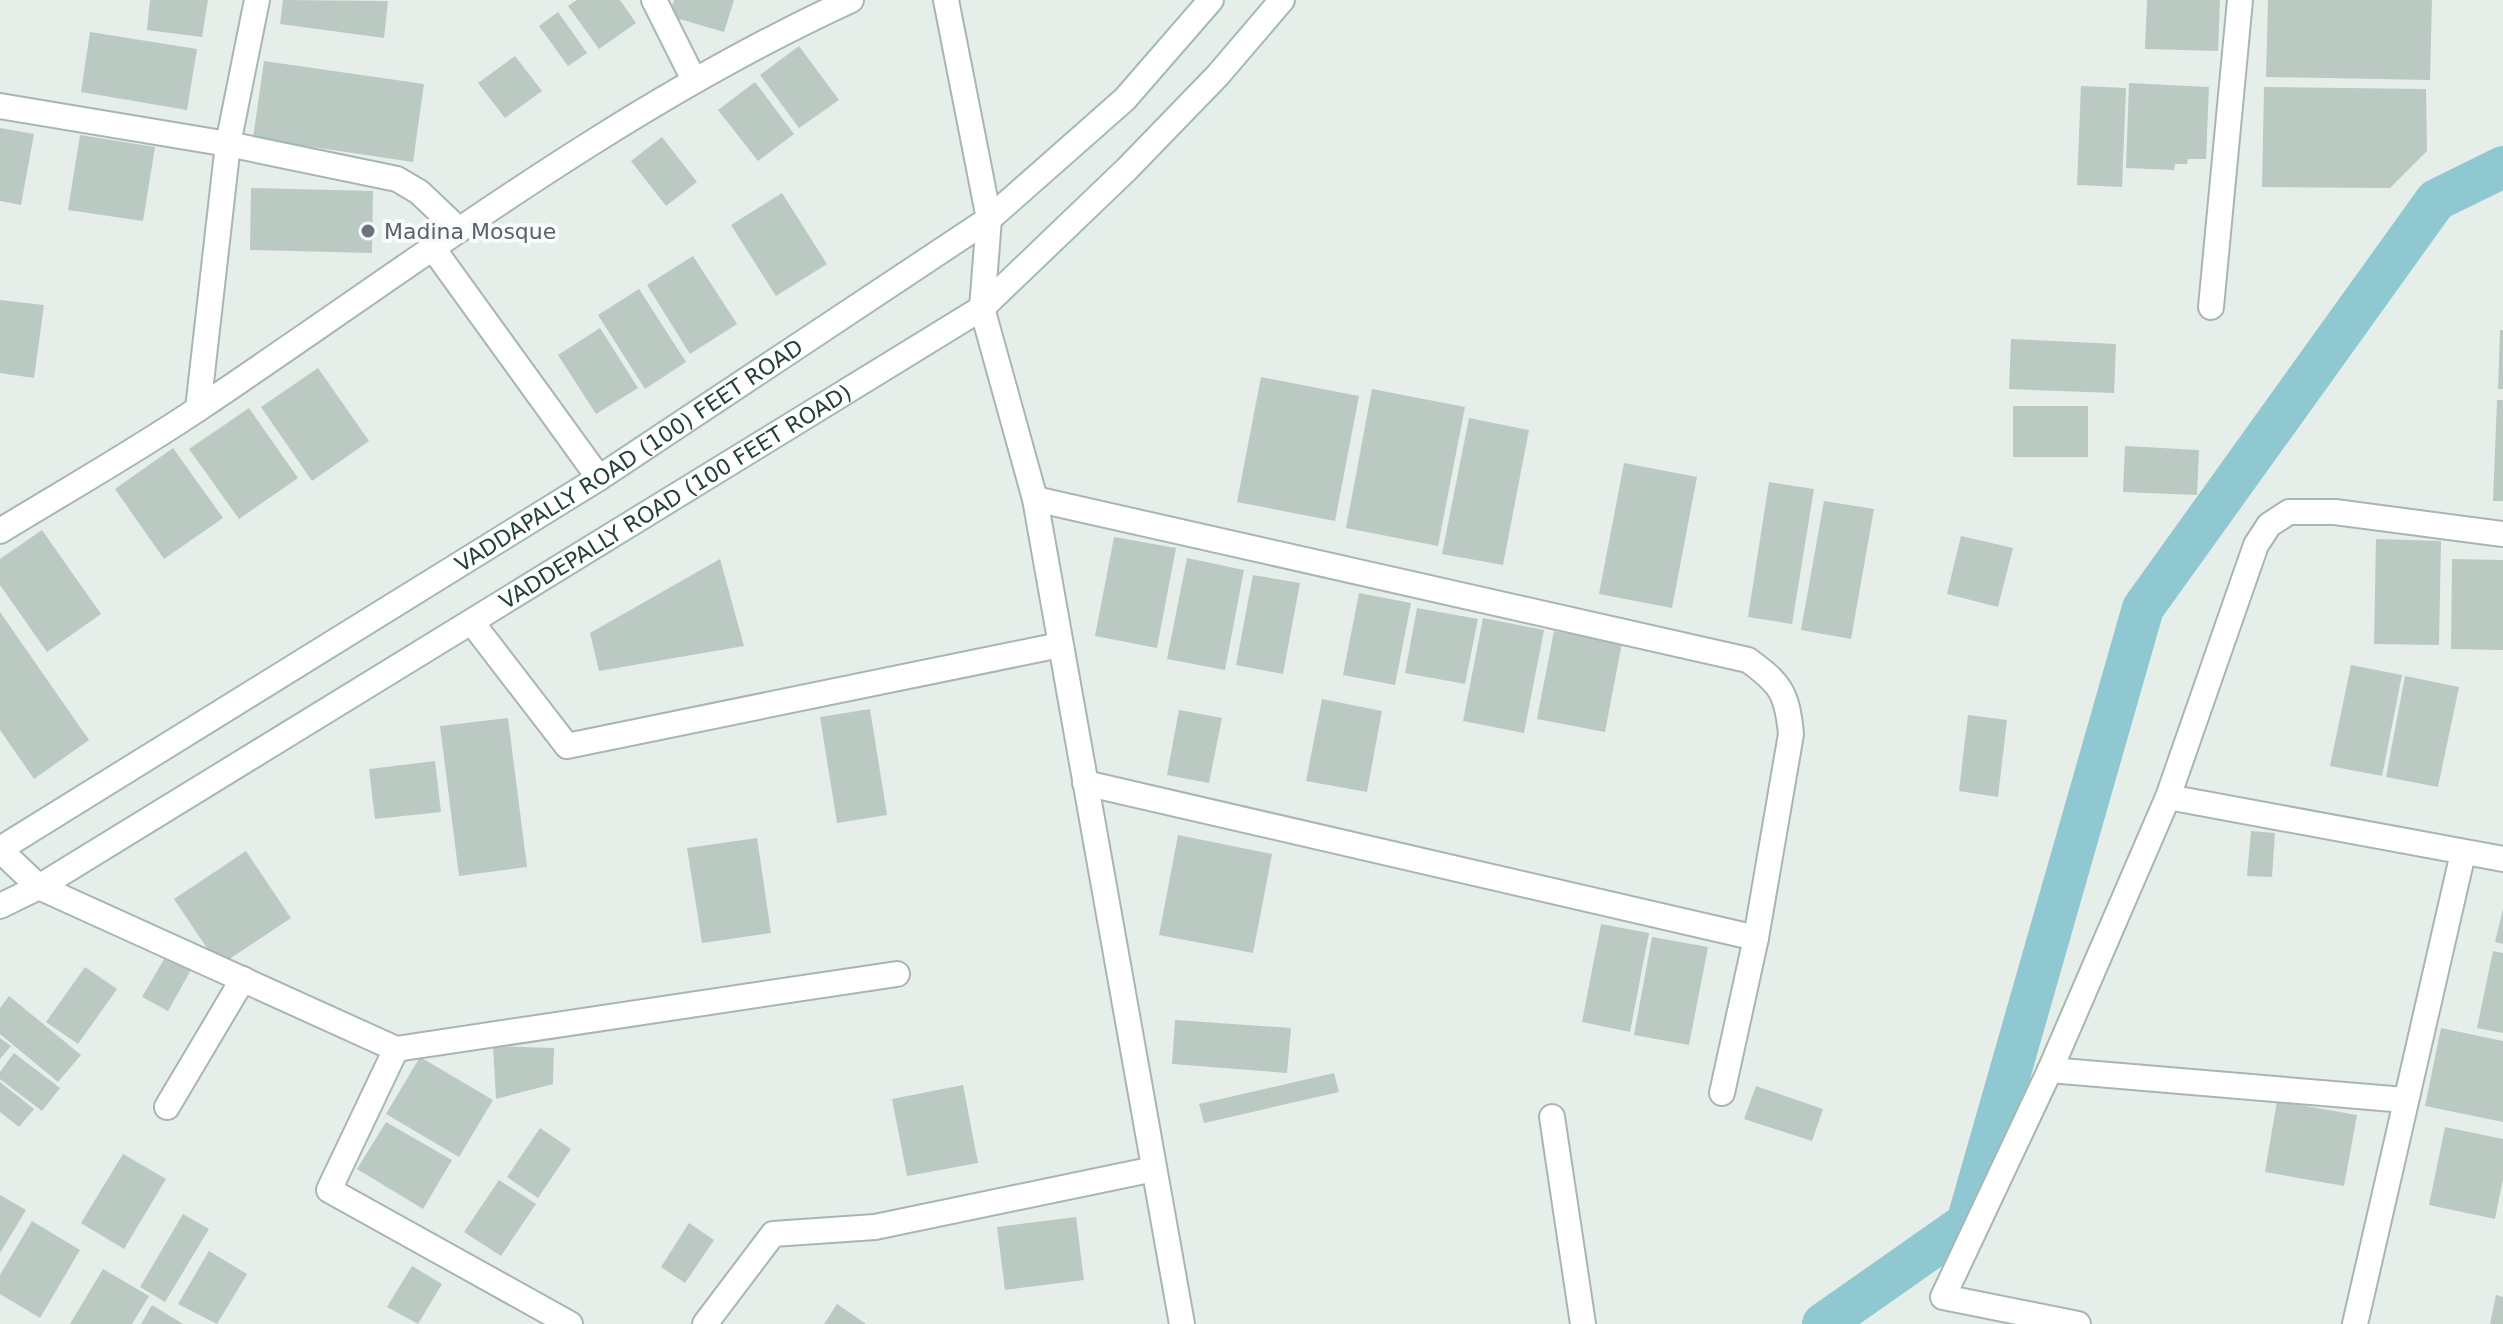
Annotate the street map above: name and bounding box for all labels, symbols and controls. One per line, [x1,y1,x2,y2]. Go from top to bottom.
place label: Madina Mosque [384,219,556,244]
marker: Madina Mosque [359,222,377,240]
street label: VADDAPALLY ROAD (100) FEET ROAD [450,334,807,577]
street label: VADDEPALLY ROAD (100 FEET ROAD) [495,379,856,614]

